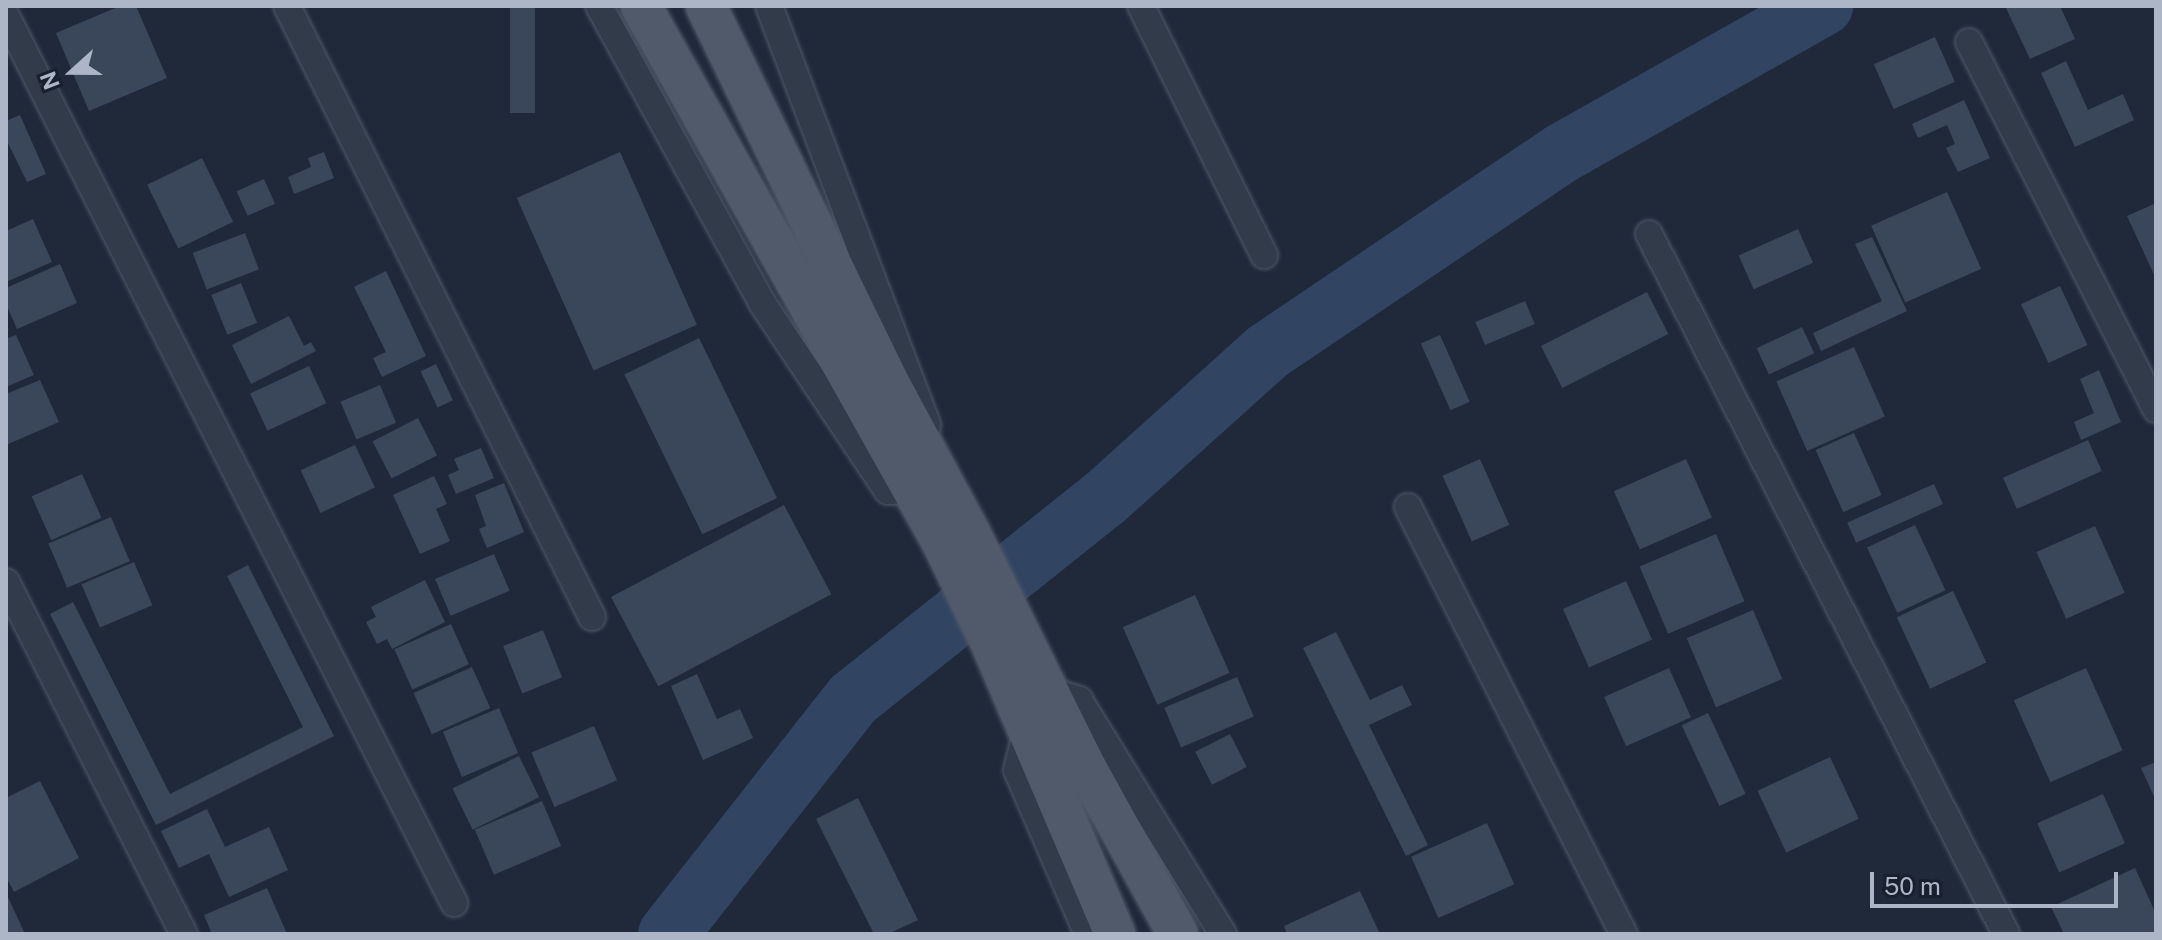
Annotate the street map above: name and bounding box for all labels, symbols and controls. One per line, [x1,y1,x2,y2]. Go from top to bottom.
north arrow [32,32,112,112]
text: N [34,68,65,93]
scale bar [1874,856,2122,906]
text: 50 m [1884,872,1941,900]

